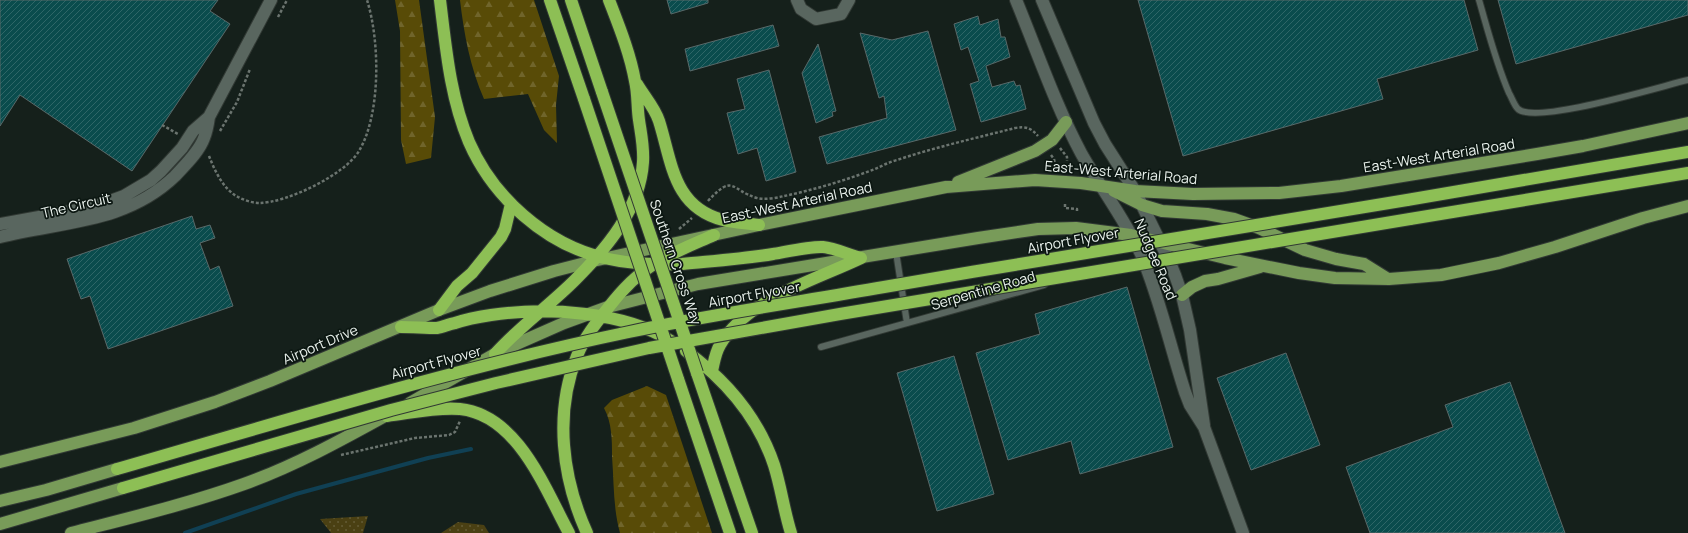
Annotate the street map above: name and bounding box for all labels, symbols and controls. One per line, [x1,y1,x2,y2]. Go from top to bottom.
street label: East-West Arterial Road [1362,134,1516,176]
street label: East-West Arterial Road [1044,156,1198,188]
street label: East-West Arterial Road [720,177,874,227]
street label: The Circuit [39,188,113,222]
street label: Southern Cross Way [646,197,707,328]
street label: Nudgee Road [1130,215,1182,303]
street label: Airport Flyover [1026,223,1120,257]
street label: Serpentine Road [929,266,1037,314]
street label: Airport Flyover [707,277,801,311]
street label: Airport Drive [279,320,361,368]
street label: Airport Flyover [389,341,483,383]

